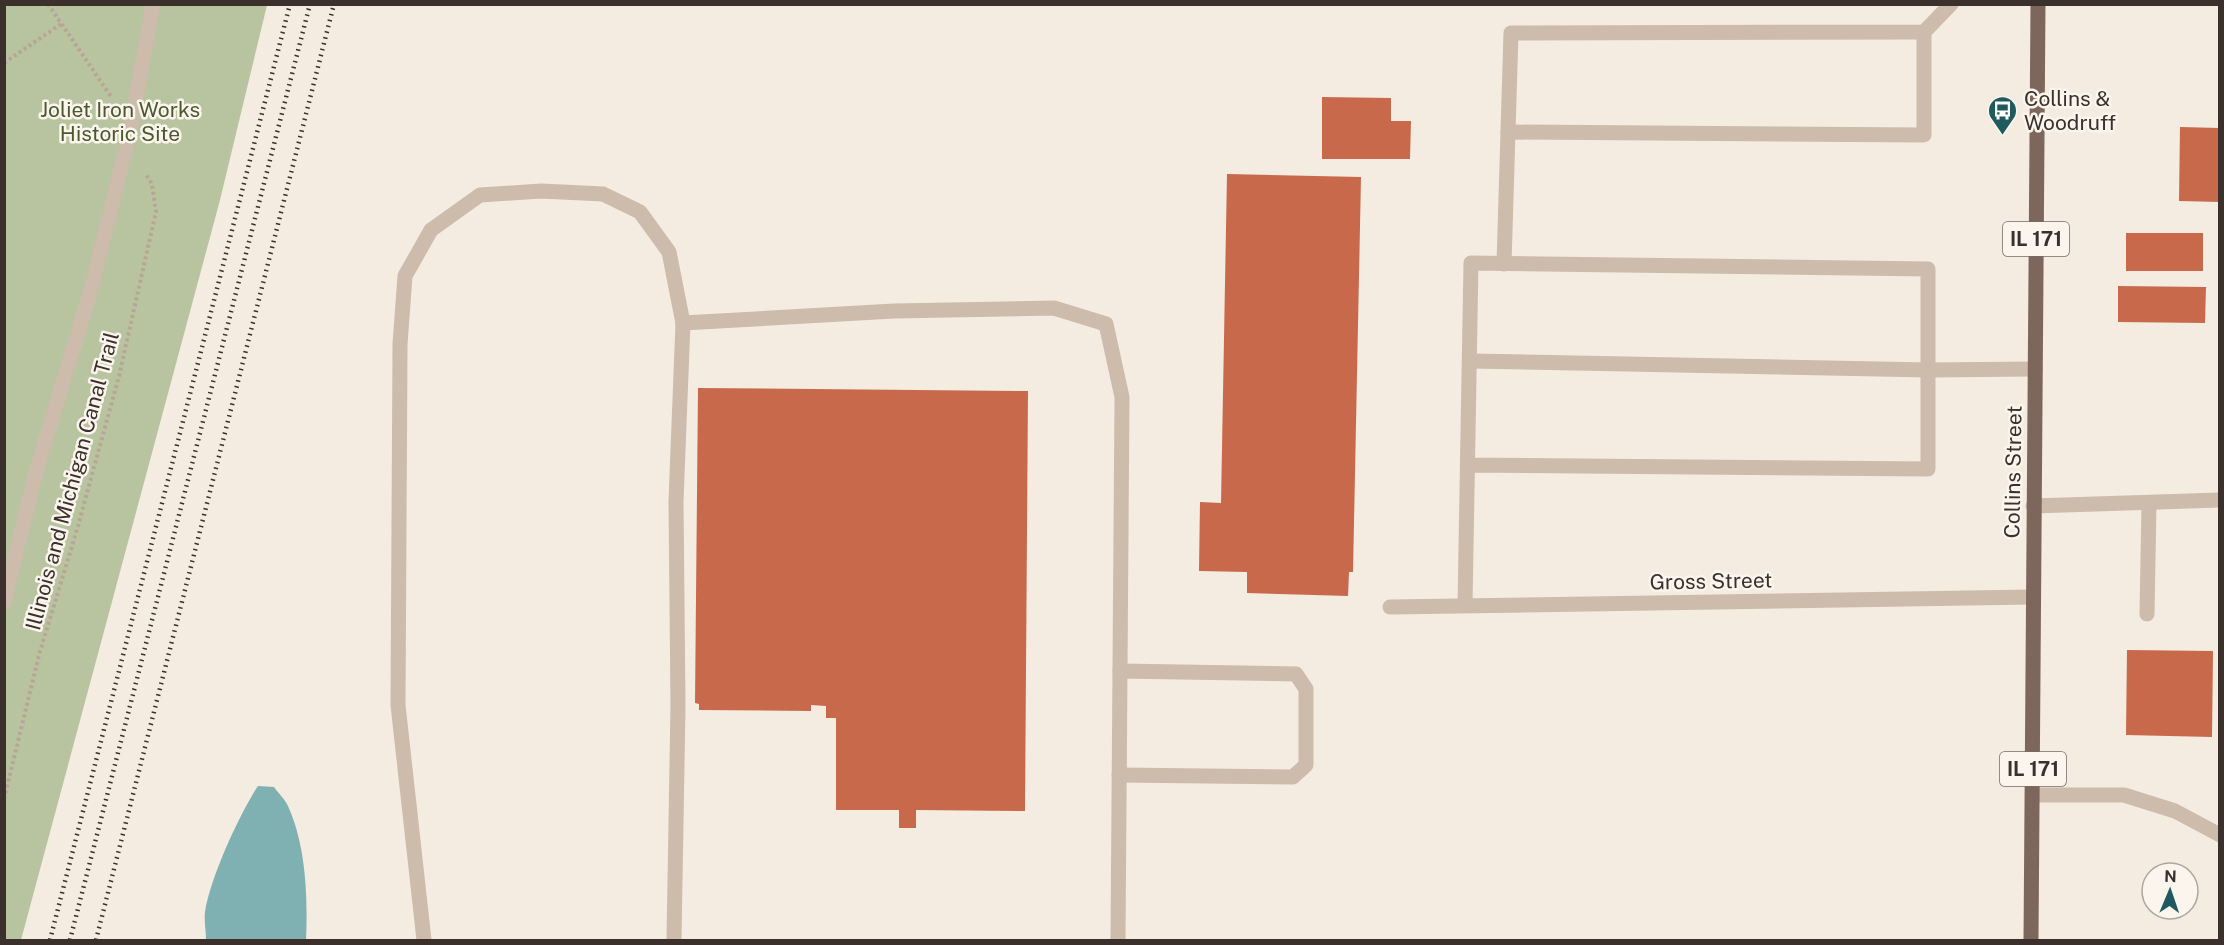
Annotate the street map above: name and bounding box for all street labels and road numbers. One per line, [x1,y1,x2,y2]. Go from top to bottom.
road number: IL 171 [2003,222,2069,256]
street label: Illinois and Michigan Canal Trail [20,329,124,633]
street label: Collins Street [1999,405,2027,539]
street label: Gross Street [1649,567,1773,595]
road number: IL 171 [2000,752,2066,786]

